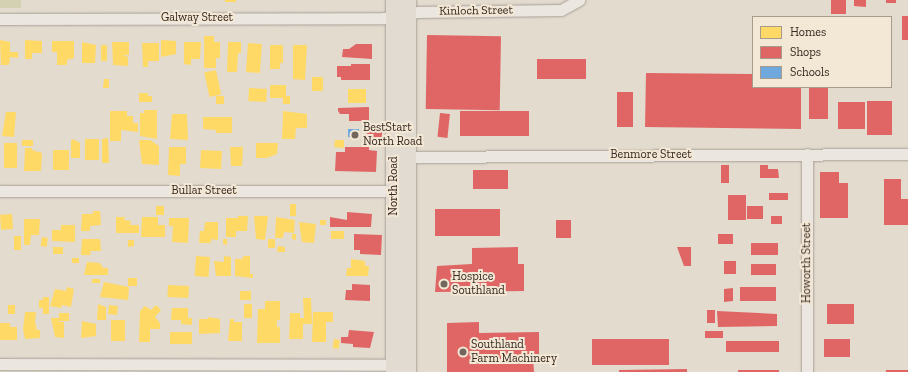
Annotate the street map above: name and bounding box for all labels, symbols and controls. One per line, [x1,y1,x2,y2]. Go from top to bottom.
street label: Kinloch Street [439,3,513,19]
street label: Galway Street [161,11,233,25]
legend [752,16,892,88]
text: Homes [790,25,826,39]
text: Shops [790,45,821,59]
text: Schools [790,65,829,79]
place label: BestStart North Road [363,121,422,149]
marker: BestStart North Road [350,130,360,140]
street label: Benmore Street [610,148,692,162]
street label: North Road [387,156,401,216]
street label: Bullar Street [171,184,237,198]
street label: Howorth Street [800,223,814,303]
place label: Hospice Southland [452,270,505,298]
marker: Hospice Southland [439,279,449,289]
place label: Southland Farm Machinery [471,338,557,366]
marker: Southland Farm Machinery [458,347,468,357]

